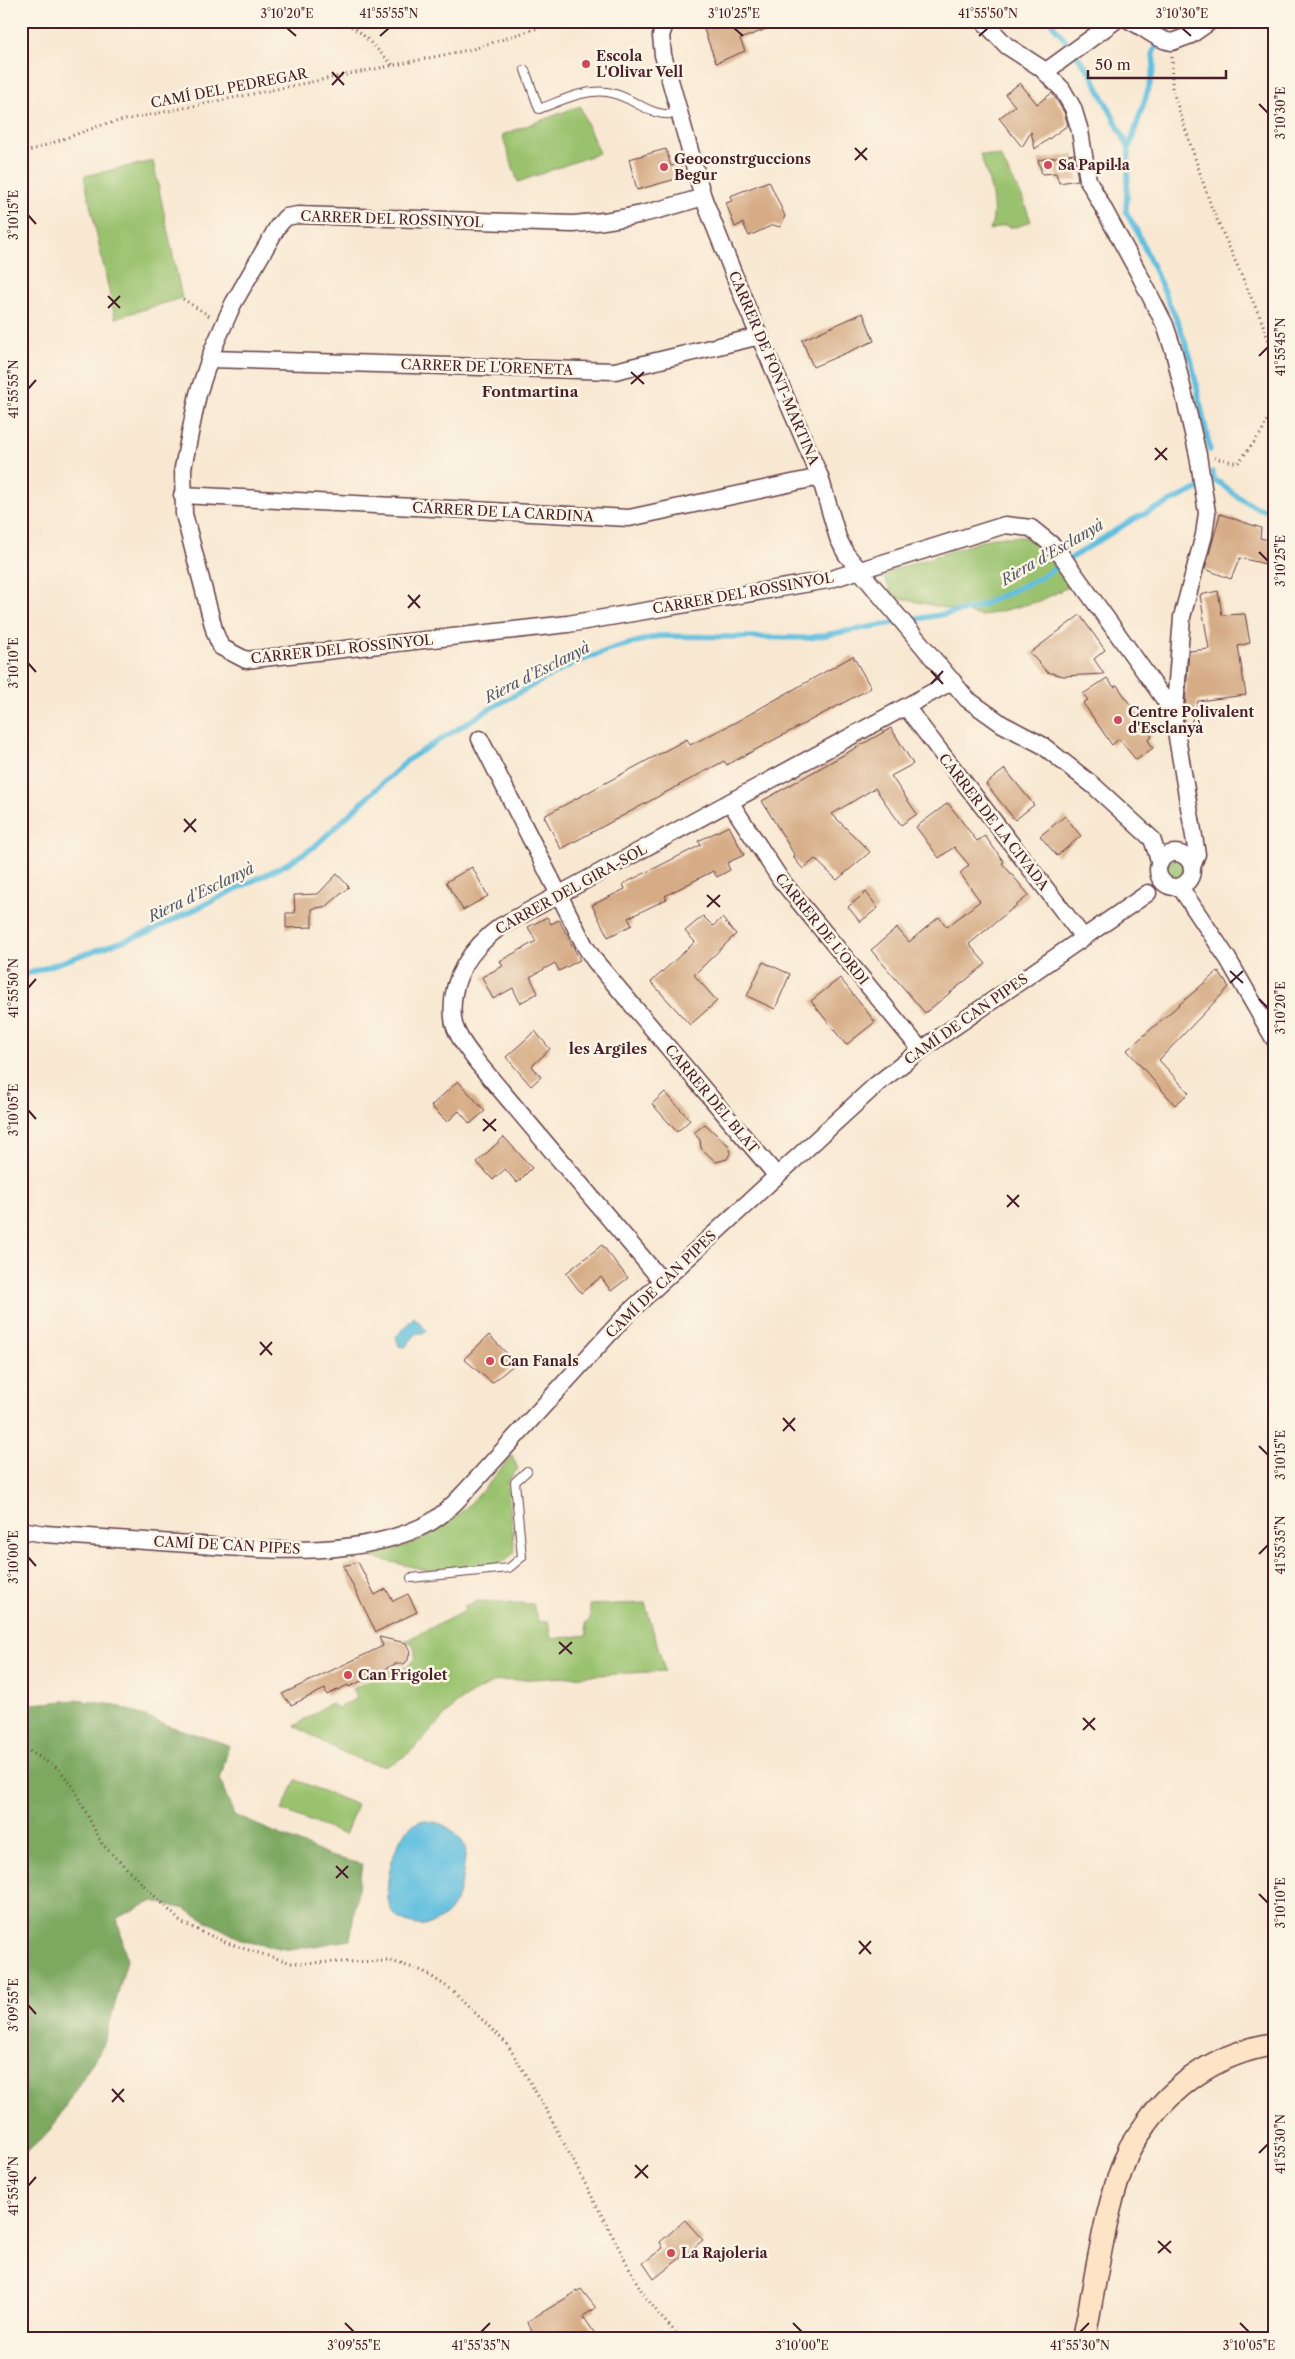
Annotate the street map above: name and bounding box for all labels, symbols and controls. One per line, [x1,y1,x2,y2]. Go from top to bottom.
text: 3°10'20"E [260,6,314,21]
text: 41°55'55"N [360,6,418,21]
text: 3°10'25"E [708,6,760,21]
text: 41°55'50"N [958,6,1018,21]
text: 3°10'30"E [1156,6,1208,21]
place label: Escola L'Olivar Vell [596,47,683,81]
scale bar [1088,48,1225,80]
text: 50 m [1095,55,1131,74]
marker: Escola L'Olivar Vell [580,58,592,70]
street label: CAMÍ DEL PEDREGAR [149,63,310,112]
text: 3°10'30"E [1273,87,1288,139]
place label: Geoconstrguccions Begur [674,150,811,184]
place label: Sa Papil·la [1058,156,1131,174]
marker: Sa Papil·la [1042,159,1054,171]
marker: Geoconstrguccions Begur [658,161,670,173]
text: 3°10'15"E [6,190,21,240]
street label: CARRER DEL ROSSINYOL [300,207,484,231]
street label: CARRER DE FONT-MARTINA [725,268,823,468]
text: 41°55'45"N [1273,318,1288,376]
street label: CARRER DE L'ORENETA [400,355,574,379]
text: 41°55'55"N [6,360,21,418]
district label: Fontmartina [482,382,579,401]
street label: CARRER DE LA CARDINA [412,498,595,526]
water label: Riera d'Esclanyà [996,515,1107,590]
text: 3°10'25"E [1273,535,1288,587]
street label: CARRER DEL ROSSINYOL [651,568,835,618]
street label: CARRER DEL ROSSINYOL [250,630,434,668]
text: 3°10'10"E [6,637,21,689]
water label: Riera d'Esclanyà [480,637,593,707]
place label: Centre Polivalent d'Esclanyà [1128,703,1255,737]
marker: Centre Polivalent d'Esclanyà [1112,714,1124,726]
street label: CARRER DE LA CIVADA [935,750,1053,895]
street label: CARRER DEL GIRA-SOL [492,840,650,938]
water label: Riera d'Esclanyà [144,858,257,926]
street label: CARRER DE L'ORDI [771,870,873,988]
text: 41°55'50"N [6,958,21,1018]
street label: CAMÍ DE CAN PIPES [900,969,1031,1069]
text: 3°10'20"E [1273,981,1288,1035]
district label: les Argiles [569,1039,647,1058]
street label: CARRER DEL BLAT [661,1041,763,1158]
text: 3°10'05"E [6,1084,21,1136]
street label: CAMÍ DE CAN PIPES [601,1226,720,1342]
place label: Can Fanals [500,1352,579,1370]
marker: Can Fanals [484,1355,496,1367]
text: 3°10'15"E [1273,1430,1288,1480]
text: 41°55'35"N [1273,1515,1288,1574]
text: 3°10'00"E [6,1530,21,1584]
street label: CAMÍ DE CAN PIPES [153,1531,301,1558]
place label: Can Frigolet [358,1666,448,1684]
marker: Can Frigolet [342,1669,354,1681]
text: 3°10'10"E [1273,1877,1288,1929]
text: 3°09'55"E [6,1978,21,2032]
text: 41°55'30"N [1273,2114,1288,2174]
text: 41°55'40"N [6,2156,21,2216]
place label: La Rajoleria [681,2244,769,2262]
marker: La Rajoleria [665,2247,677,2259]
text: 3°09'55"E [327,2338,381,2353]
text: 41°55'35"N [452,2338,511,2353]
text: 3°10'00"E [775,2338,829,2353]
text: 41°55'30"N [1050,2338,1110,2353]
text: 3°10'05"E [1223,2338,1275,2353]

